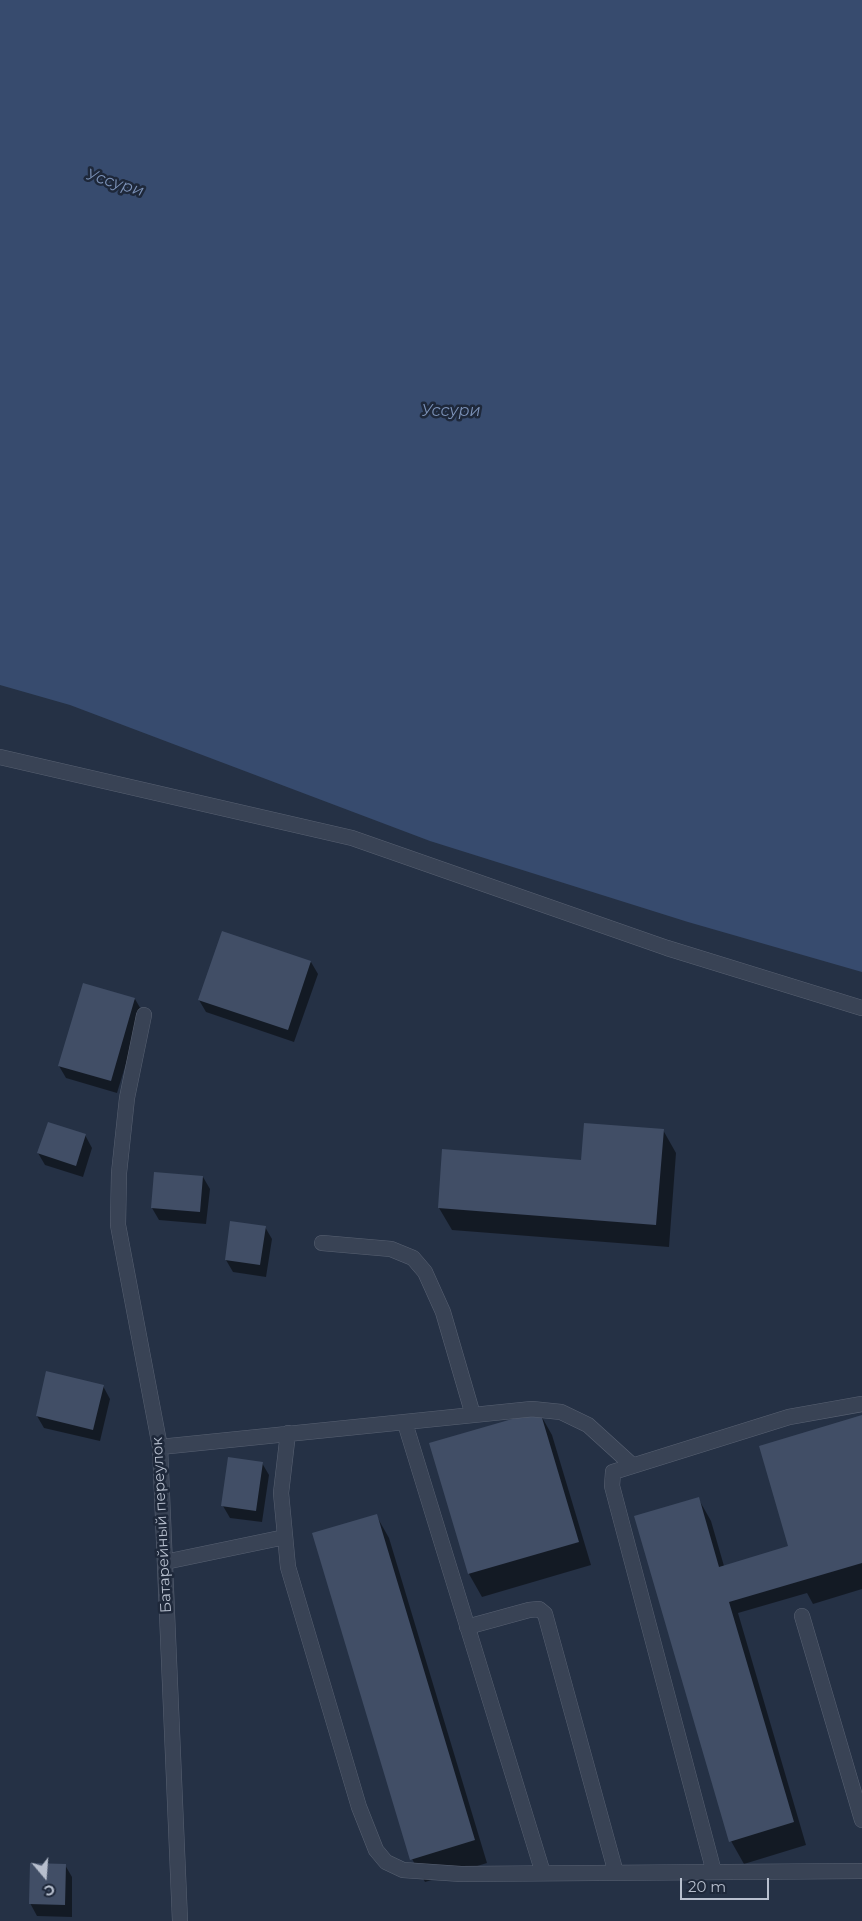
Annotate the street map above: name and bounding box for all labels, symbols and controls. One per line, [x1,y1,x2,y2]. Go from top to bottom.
water label: Уссури [84,165,146,201]
water label: Уссури [421,401,481,421]
street label: Батарейный переулок [148,1437,176,1613]
north arrow [20,1851,70,1901]
scale bar [682,1868,771,1900]
text: 20 m [688,1877,726,1896]
text: С [42,1880,57,1900]

